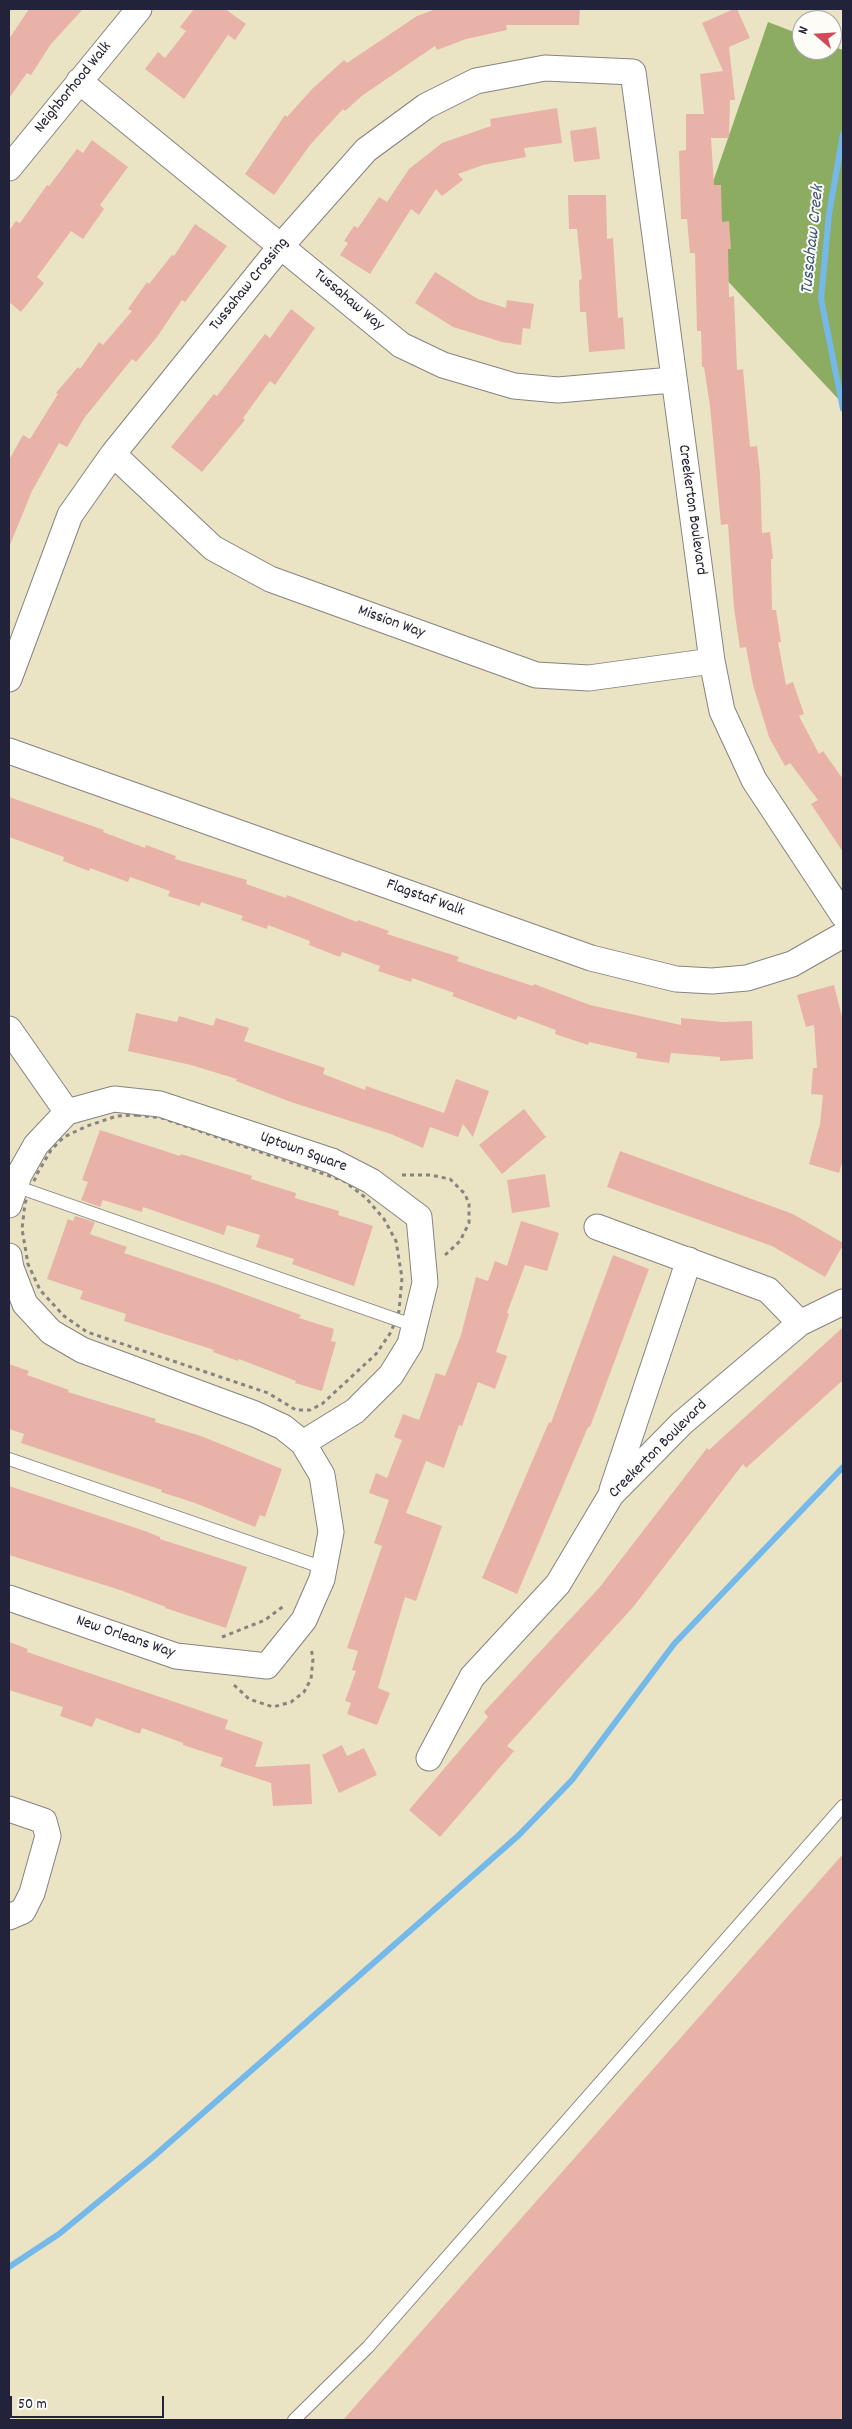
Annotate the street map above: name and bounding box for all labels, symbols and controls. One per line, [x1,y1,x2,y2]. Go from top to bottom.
north arrow [792,10,842,60]
text: N [793,24,814,37]
street label: Neighborhood Walk [31,38,117,138]
water label: Tussahaw Creek [798,184,830,296]
street label: Tussahaw Crossing [206,234,294,336]
street label: Tussahaw Way [309,266,387,336]
street label: Creekerton Boulevard [672,444,710,576]
street label: Mission Way [355,602,427,644]
street label: Flagstaf Walk [383,876,467,922]
street label: Uptown Square [257,1128,349,1178]
street label: Creekerton Boulevard [606,1397,712,1503]
street label: New Orleans Way [73,1612,177,1664]
scale bar [12,2386,166,2418]
text: 50 m [18,2394,47,2416]

